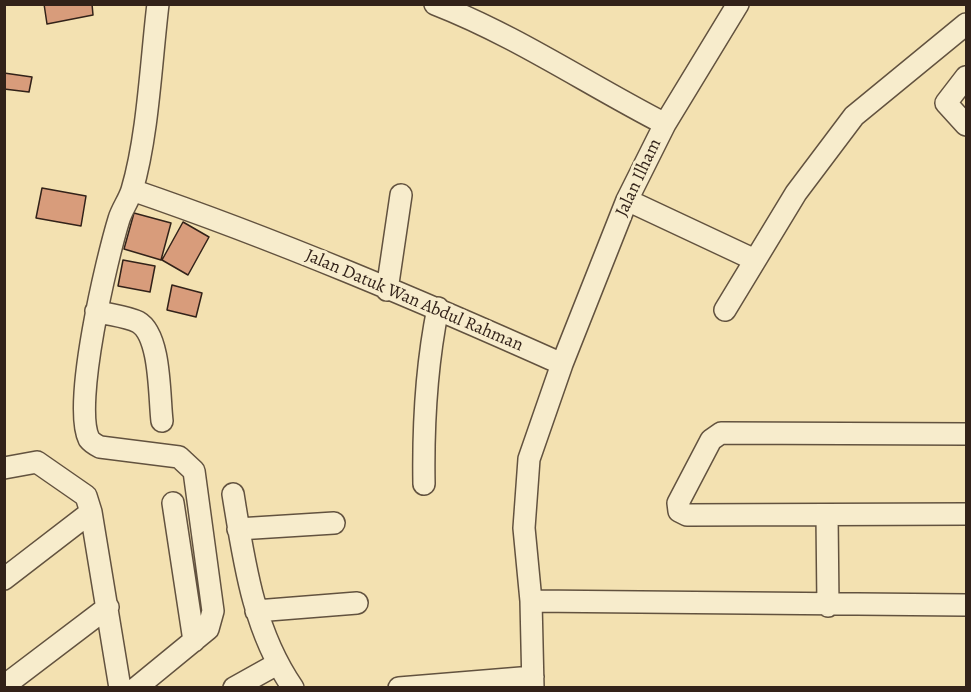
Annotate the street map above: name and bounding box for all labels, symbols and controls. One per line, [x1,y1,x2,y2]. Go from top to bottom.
street label: Jalan Ilham [612,135,666,221]
street label: Jalan Datuk Wan Abdul Rahman [302,245,526,357]

